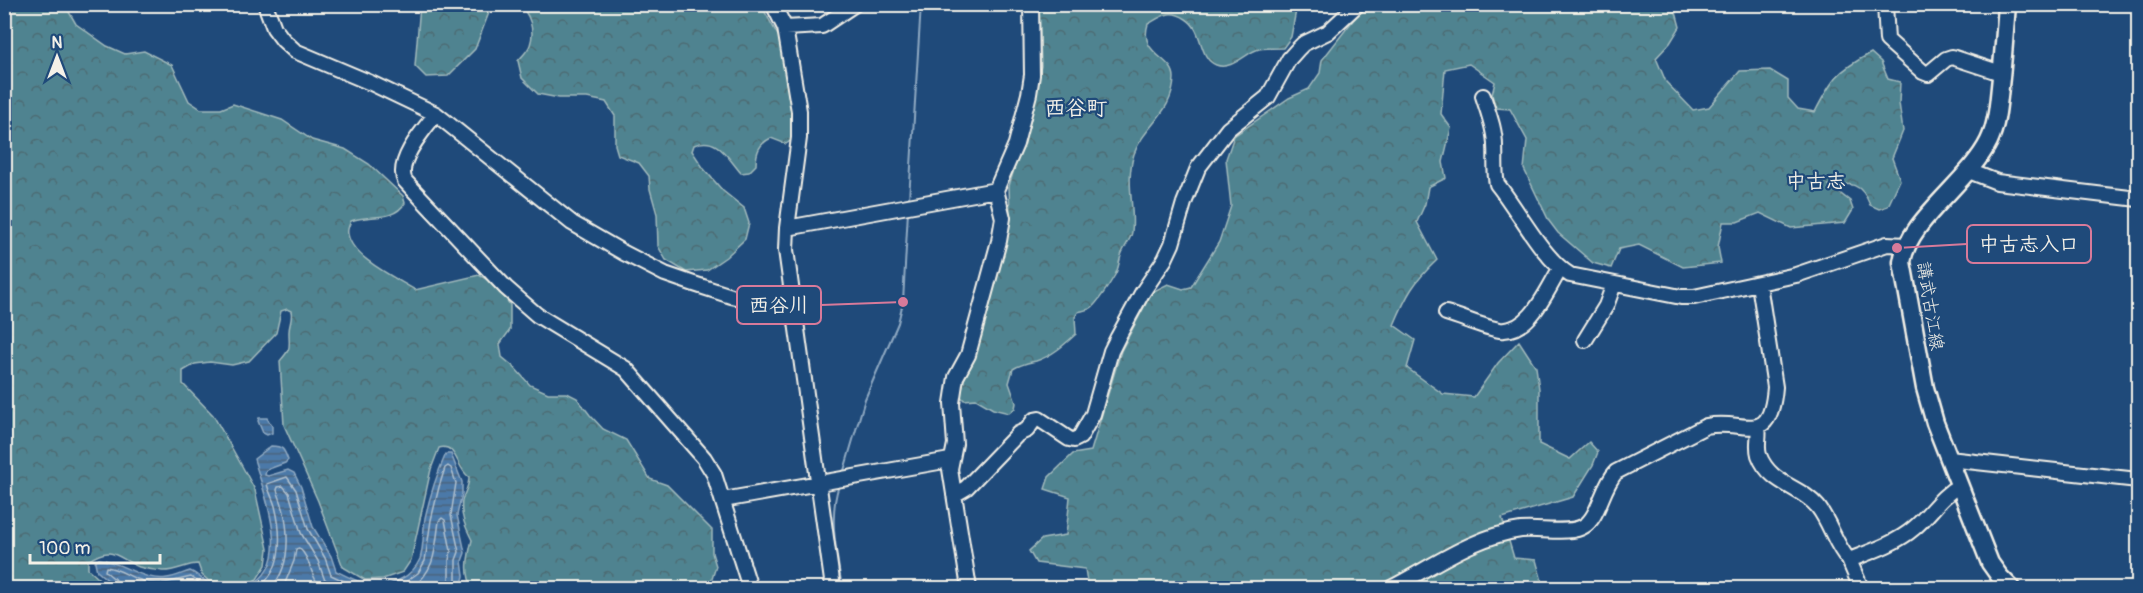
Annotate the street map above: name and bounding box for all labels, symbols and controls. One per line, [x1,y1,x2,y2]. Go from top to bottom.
north arrow [27,27,87,87]
text: N [52,33,63,53]
district label: 西谷町 [1045,95,1108,122]
district label: 中古志 [1786,169,1846,194]
callout: 中古志入口 [1967,225,2091,263]
text: 中古志入口 [1979,232,2079,257]
street label: 講武古江線 [1912,260,1948,352]
callout: 西谷川 [737,286,821,324]
text: 西谷川 [749,293,809,318]
scale bar [30,527,160,565]
text: 100 m [39,537,91,560]

